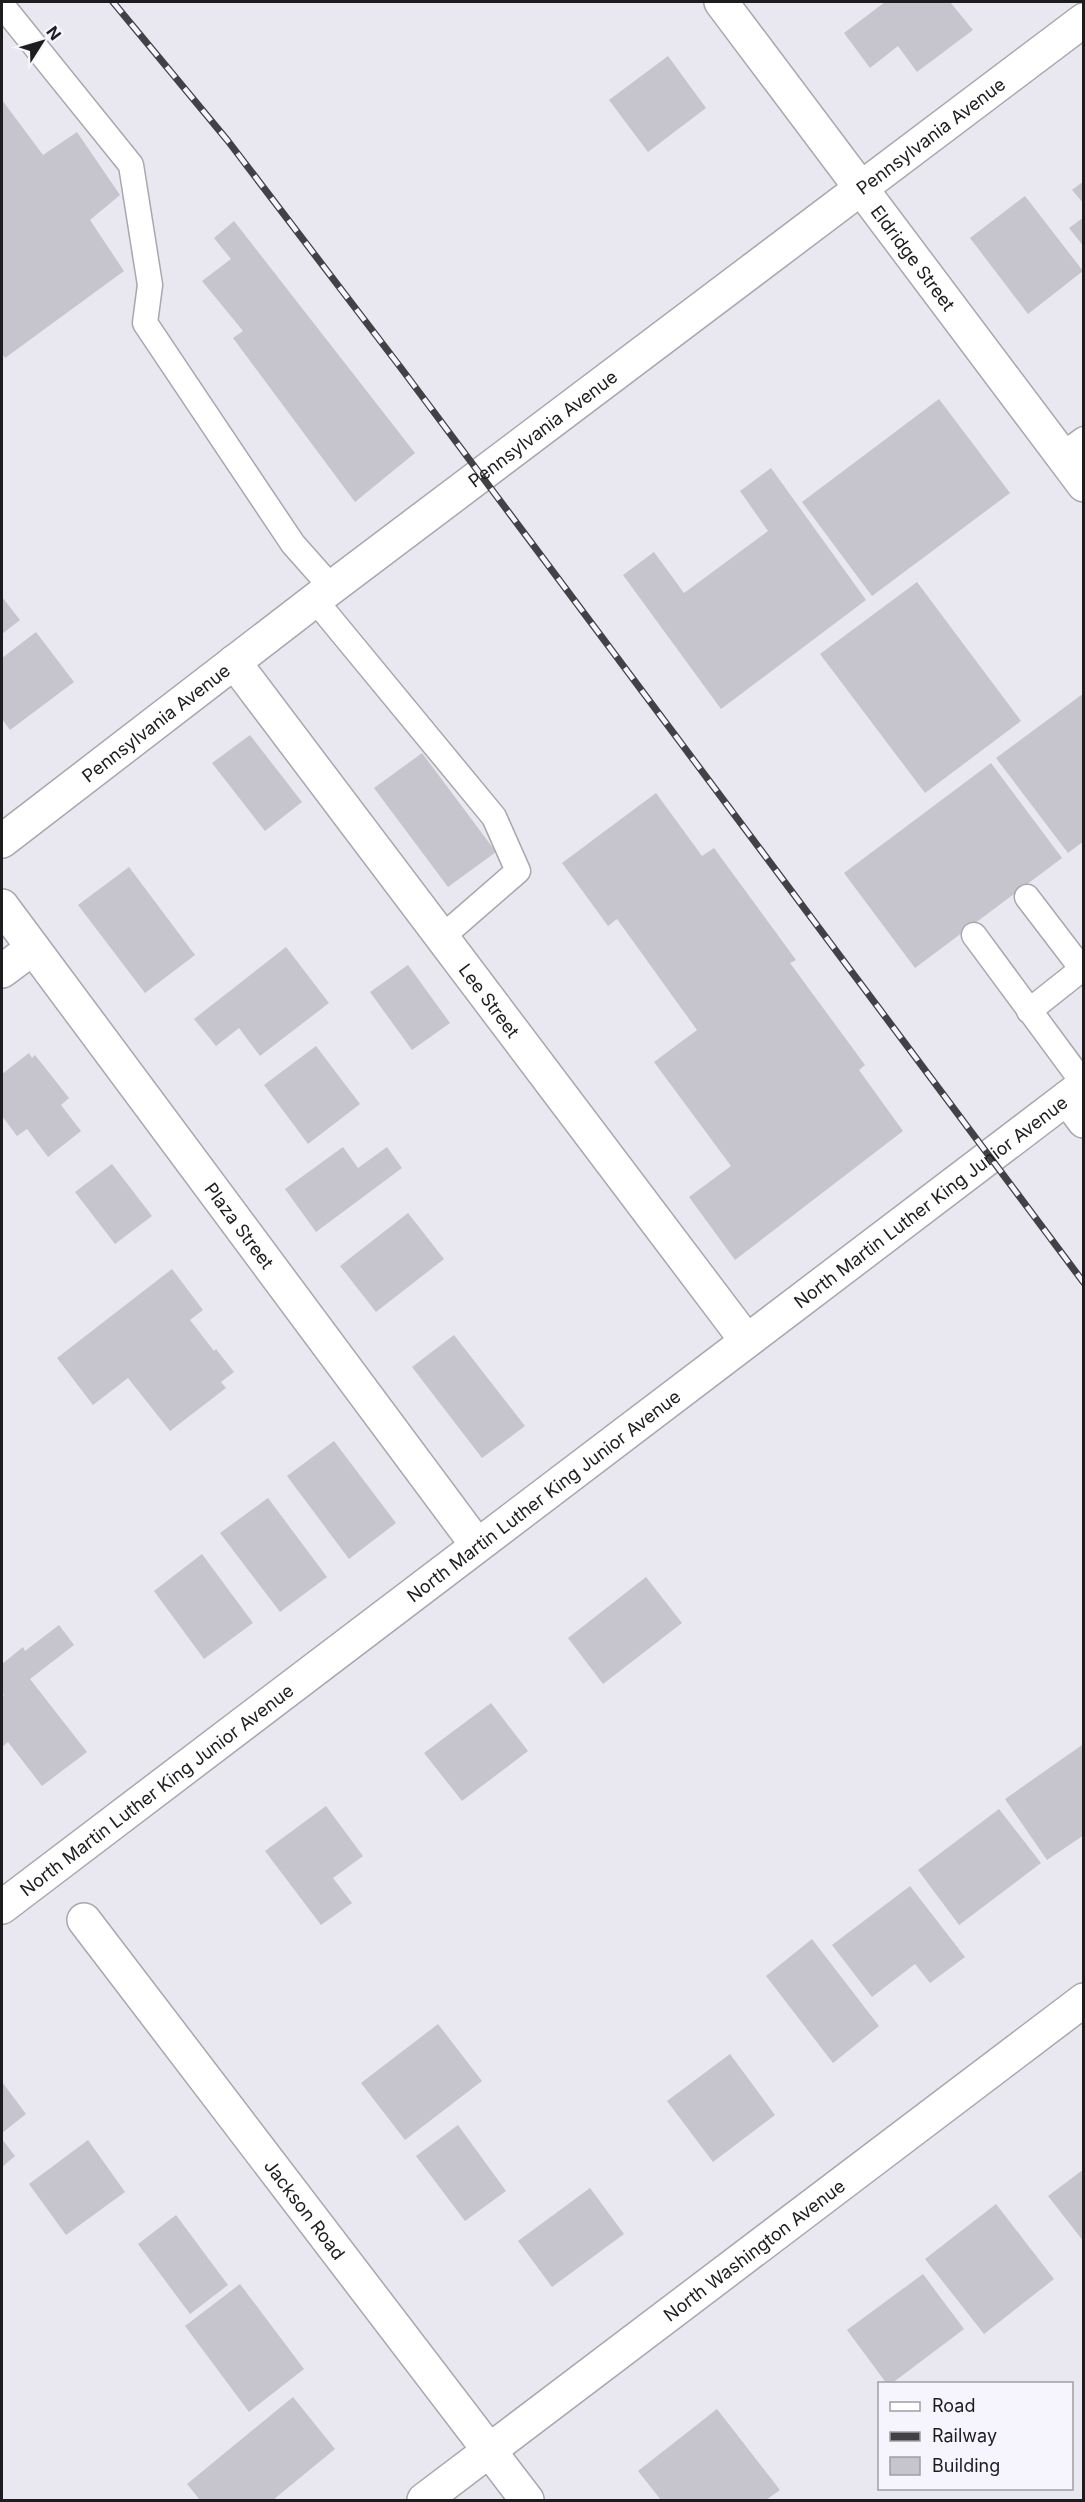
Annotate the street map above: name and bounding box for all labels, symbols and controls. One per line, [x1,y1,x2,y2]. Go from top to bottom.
north arrow [12,12,72,72]
text: N [42,22,66,44]
street label: Pennsylvania Avenue [852,73,1009,199]
street label: Eldridge Street [867,201,960,315]
street label: Pennsylvania Avenue [464,366,621,491]
street label: Pennsylvania Avenue [78,659,234,786]
street label: Lee Street [455,959,524,1042]
street label: North Martin Luther King Junior Avenue [790,1091,1071,1312]
street label: Plaza Street [201,1178,278,1273]
street label: North Martin Luther King Junior Avenue [403,1385,684,1606]
street label: North Martin Luther King Junior Avenue [16,1679,297,1900]
street label: Jackson Road [260,2155,350,2263]
street label: North Washington Avenue [659,2175,849,2325]
legend [878,2382,1073,2490]
text: Road [932,2395,975,2416]
text: Railway [932,2425,997,2446]
text: Building [932,2455,1000,2476]

